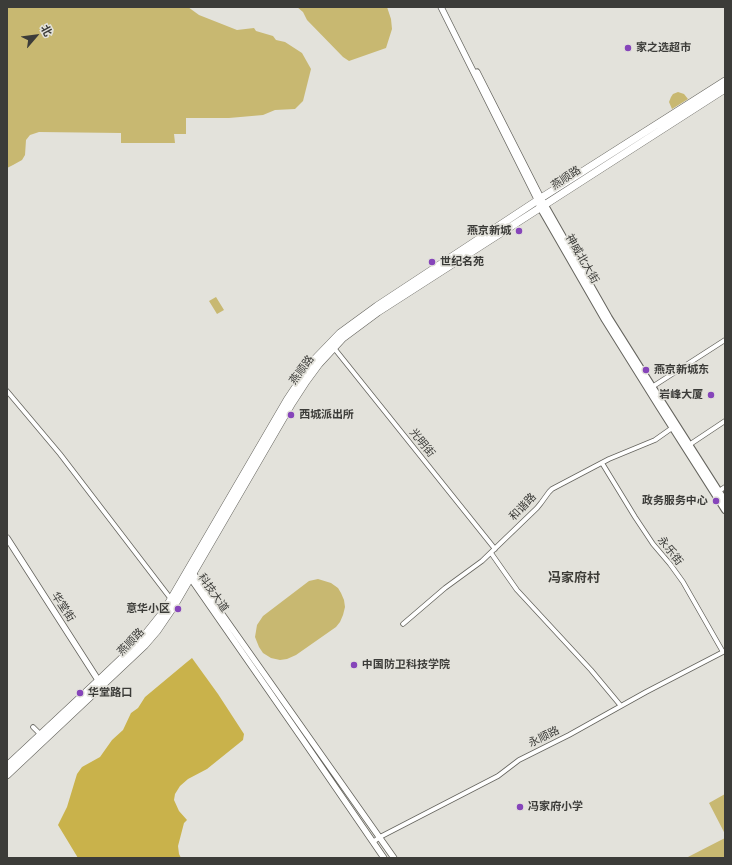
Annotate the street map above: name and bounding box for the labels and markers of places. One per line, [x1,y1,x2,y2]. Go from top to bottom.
place label: 家之选超市 [636,41,691,55]
marker: 家之选超市 [623,43,633,53]
place label: 燕京新城 [467,224,511,238]
marker: 燕京新城 [514,226,524,236]
place label: 世纪名苑 [440,255,484,269]
marker: 世纪名苑 [427,257,437,267]
place label: 燕京新城东 [654,363,709,377]
marker: 燕京新城东 [641,365,651,375]
place label: 岩峰大厦 [659,388,703,402]
marker: 岩峰大厦 [706,390,716,400]
place label: 西城派出所 [299,408,354,422]
marker: 西城派出所 [286,410,296,420]
place label: 政务服务中心 [642,494,708,508]
marker: 政务服务中心 [711,496,721,506]
place label: 意华小区 [126,602,170,616]
marker: 意华小区 [173,604,183,614]
place label: 中国防卫科技学院 [362,658,450,672]
marker: 中国防卫科技学院 [349,660,359,670]
place label: 华堂路口 [88,686,132,700]
marker: 华堂路口 [75,688,85,698]
place label: 冯家府小学 [528,800,583,814]
marker: 冯家府小学 [515,802,525,812]

